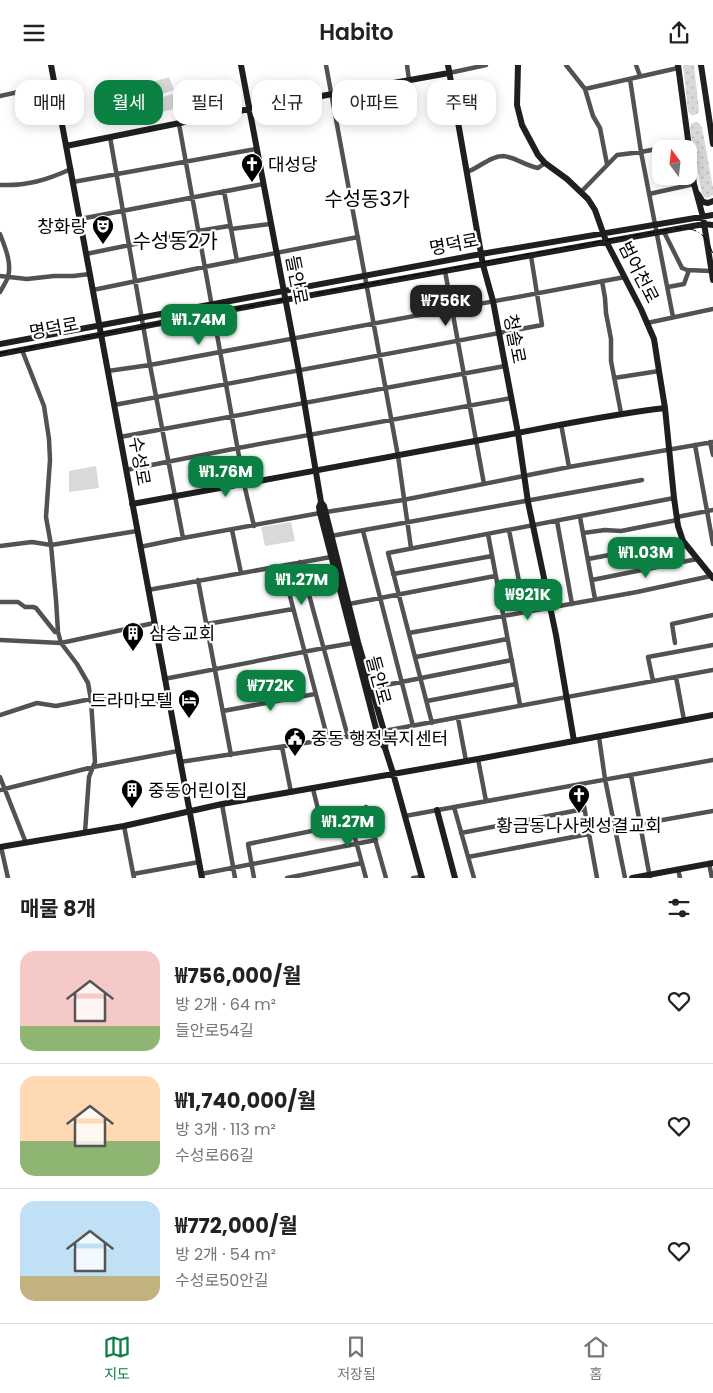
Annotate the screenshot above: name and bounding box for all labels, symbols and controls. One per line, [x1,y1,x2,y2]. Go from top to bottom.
text: Habito [319,17,394,48]
icon: menu [20,19,48,47]
icon: share [665,19,693,47]
chip: 매매 [15,80,84,125]
chip: 월세 [94,80,163,125]
chip: 필터 [173,80,242,125]
chip: 신규 [252,80,322,125]
chip: 아파트 [332,80,417,125]
chip: 주택 [427,80,496,125]
north arrow [652,140,698,185]
map controls [652,140,697,185]
church icon: 대성당 [240,152,264,183]
place label: 대성당 [268,152,318,177]
district label: 수성동3가 [324,185,410,213]
place label: 창화랑 [37,214,87,239]
theatre icon: 창화랑 [91,214,115,245]
district label: 수성동2가 [132,227,218,255]
street label: 명덕로 [427,227,481,261]
street label: 범어천로 [613,237,665,307]
street label: 들안로 [280,253,314,307]
pin: ₩756K [411,285,481,327]
text: ₩756K [421,289,471,312]
pin: ₩1.74M [158,303,240,346]
text: ₩1.74M [172,308,226,331]
street label: 명덕로 [27,311,81,345]
street label: 청솔로 [498,312,532,366]
street label: 수성로 [123,434,157,488]
pin: ₩1.76M [185,455,267,498]
text: ₩1.76M [199,460,253,483]
pin: ₩1.03M [605,537,687,579]
text: ₩1.03M [619,541,673,564]
pin: ₩1.27M [261,563,343,606]
text: ₩1.27M [276,568,328,591]
pin: ₩921K [493,579,563,621]
text: ₩921K [505,583,551,606]
building icon: 삼승교회 [121,621,145,652]
place label: 삼승교회 [149,621,215,646]
street label: 들안로 [360,653,398,707]
pin: ₩772K [236,669,306,712]
text: ₩772K [248,674,294,697]
place label: 드라마모텔 [90,688,173,713]
hotel icon: 드라마모텔 [177,688,201,719]
public building icon: 중동 행정복지센터 [283,726,307,757]
place label: 중동 행정복지센터 [311,726,448,751]
building icon: 중동어린이집 [120,778,144,809]
place label: 중동어린이집 [148,778,247,803]
church icon: 황금동나사렛성결교회 [567,783,591,814]
pin: ₩1.27M [307,805,389,848]
text: ₩1.27M [322,810,374,833]
place label: 황금동나사렛성결교회 [496,813,662,838]
text: 매물 8개 [20,894,96,923]
icon: filters [665,894,693,922]
text: ₩756,000/월 [175,961,302,990]
icon: home [60,971,120,1031]
icon: heart [665,987,693,1015]
text: 방 2개 · 64 m² [175,993,276,1016]
text: 들안로54길 [175,1019,254,1042]
text: ₩1,740,000/월 [175,1086,316,1115]
icon: home [60,1096,120,1156]
icon: heart [665,1112,693,1140]
text: 방 3개 · 113 m² [175,1118,276,1141]
text: 수성로66길 [175,1144,254,1167]
text: ₩772,000/월 [175,1211,298,1240]
icon: home [60,1221,120,1281]
icon: heart [665,1237,693,1265]
text: 방 2개 · 54 m² [175,1243,276,1266]
text: 수성로50안길 [175,1269,269,1292]
tab: 지도 [103,1333,131,1385]
tab: 저장됨 [337,1333,376,1385]
tab: 홈 [582,1333,610,1385]

